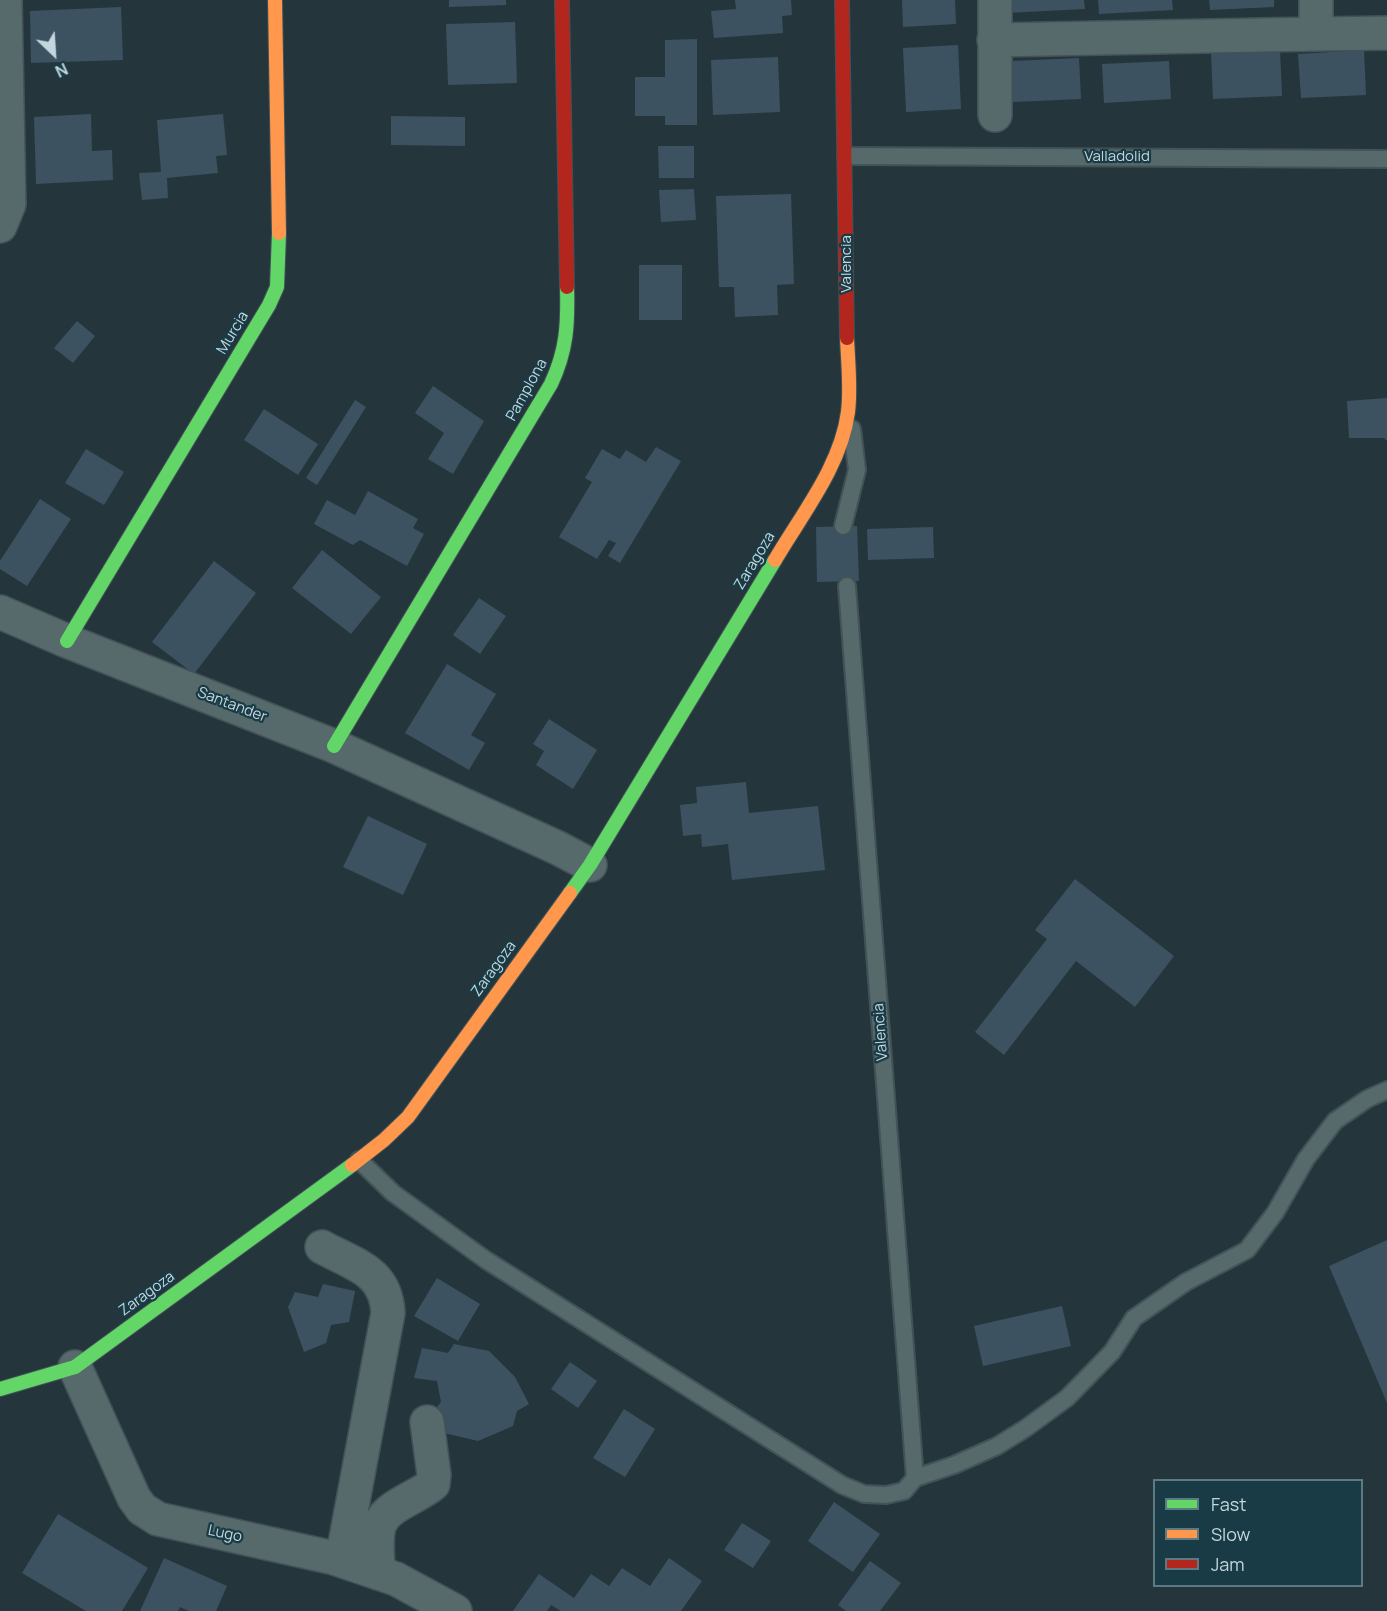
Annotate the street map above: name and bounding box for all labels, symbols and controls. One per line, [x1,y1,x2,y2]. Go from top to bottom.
north arrow [24,24,84,84]
text: N [52,58,71,83]
street label: Valladolid [1084,148,1150,166]
street label: Valencia [838,235,856,293]
street label: Murcia [213,308,253,358]
street label: Pamplona [503,356,551,424]
street label: Zaragoza [731,529,779,593]
street label: Santander [195,684,269,726]
street label: Zaragoza [468,938,520,1000]
street label: Valencia [870,1003,892,1061]
street label: Zaragoza [116,1268,178,1320]
legend [1153,1479,1363,1587]
text: Fast [1211,1492,1246,1516]
street label: Lugo [206,1522,244,1546]
text: Slow [1211,1522,1250,1546]
text: Jam [1211,1552,1245,1576]

